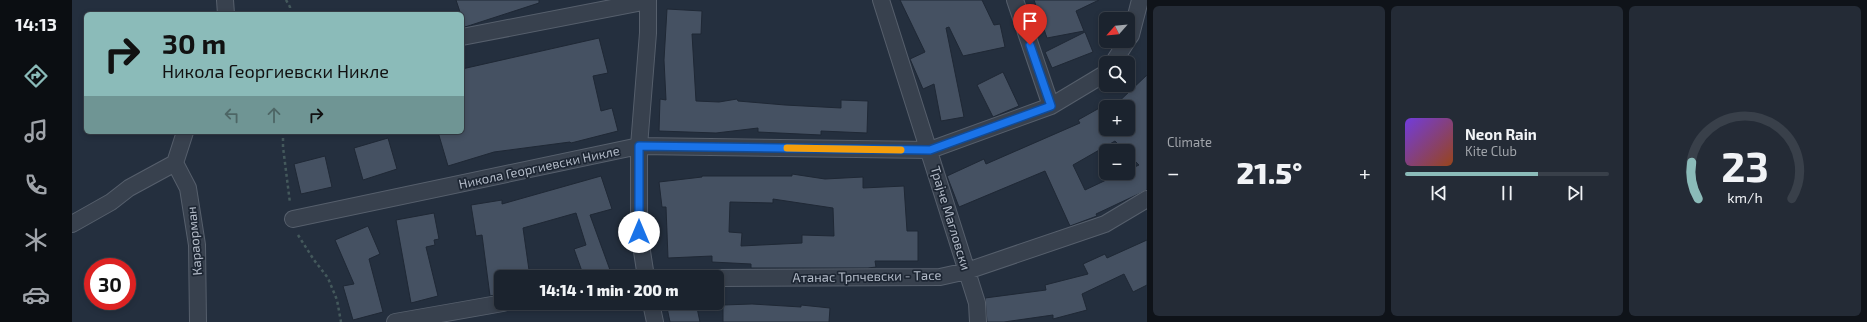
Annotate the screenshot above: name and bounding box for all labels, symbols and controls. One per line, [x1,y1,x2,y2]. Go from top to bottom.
pin [1013,4,1047,45]
icon: arrive [1019,10,1041,32]
north arrow [1099,12,1135,48]
map controls [1099,12,1135,180]
text: 14:13 [15,13,57,35]
text: 30 m [162,26,226,60]
icon: right [96,28,148,80]
button: search [1099,56,1135,92]
text: Никола Георгиевски Никле [162,60,389,82]
icon: directions [22,62,50,90]
button: + [1099,100,1135,136]
icon: left [221,104,243,126]
icon: ahead [263,104,285,126]
icon: right [305,104,327,126]
icon: music [22,117,50,145]
text: Neon Rain [1465,125,1537,143]
text: Climate [1167,134,1212,150]
text: 23 [1721,140,1769,190]
street label: Никола Георгиевски Никле [457,142,621,192]
text: Kite Club [1465,143,1517,159]
button: − [1099,144,1135,180]
text: 21.5° [1237,154,1302,190]
text: − [1167,159,1180,185]
text: + [1359,159,1371,185]
street label: Трајче Магловски [928,164,974,272]
icon: phone [22,171,50,199]
icon: previous [1428,182,1450,204]
icon: pause [1496,182,1518,204]
icon: next [1564,182,1586,204]
text: km/h [1727,189,1763,206]
street label: Караорман [183,206,205,276]
position arrow [618,211,660,253]
icon: climate [22,226,50,254]
speed limit sign: 30 [84,258,136,310]
street label: Атанас Трпчевски - Тасе [792,267,942,285]
icon: car [22,281,50,309]
text: 14:14 · 1 min · 200 m [540,281,678,299]

